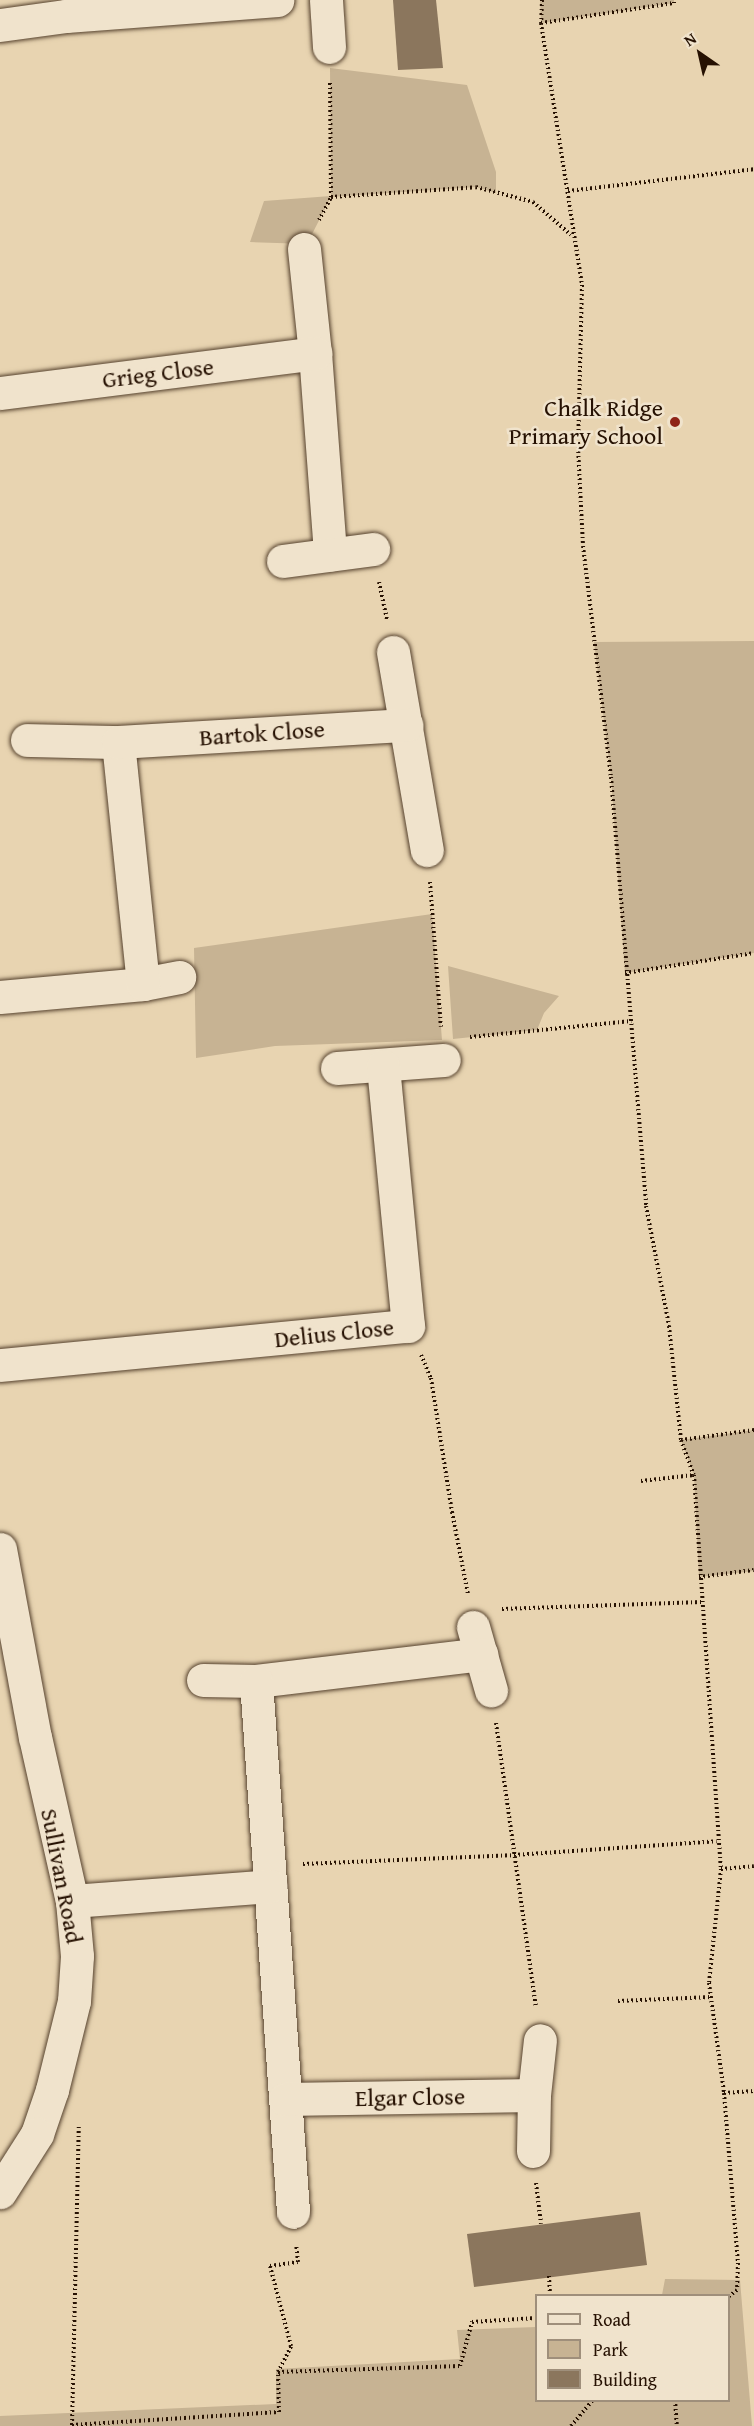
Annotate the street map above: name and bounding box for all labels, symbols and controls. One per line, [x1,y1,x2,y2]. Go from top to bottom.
north arrow [670,24,730,84]
text: N [679,26,701,52]
street label: Grieg Close [101,352,215,394]
place label: Chalk Ridge Primary School [509,394,663,450]
marker: Chalk Ridge Primary School [668,415,682,429]
street label: Bartok Close [198,714,326,752]
street label: Delius Close [273,1312,395,1354]
street label: Sullivan Road [35,1806,89,1946]
street label: Elgar Close [355,2082,465,2112]
legend [535,2294,730,2402]
text: Road [593,2306,631,2333]
text: Park [593,2336,628,2363]
text: Building [593,2366,657,2393]

